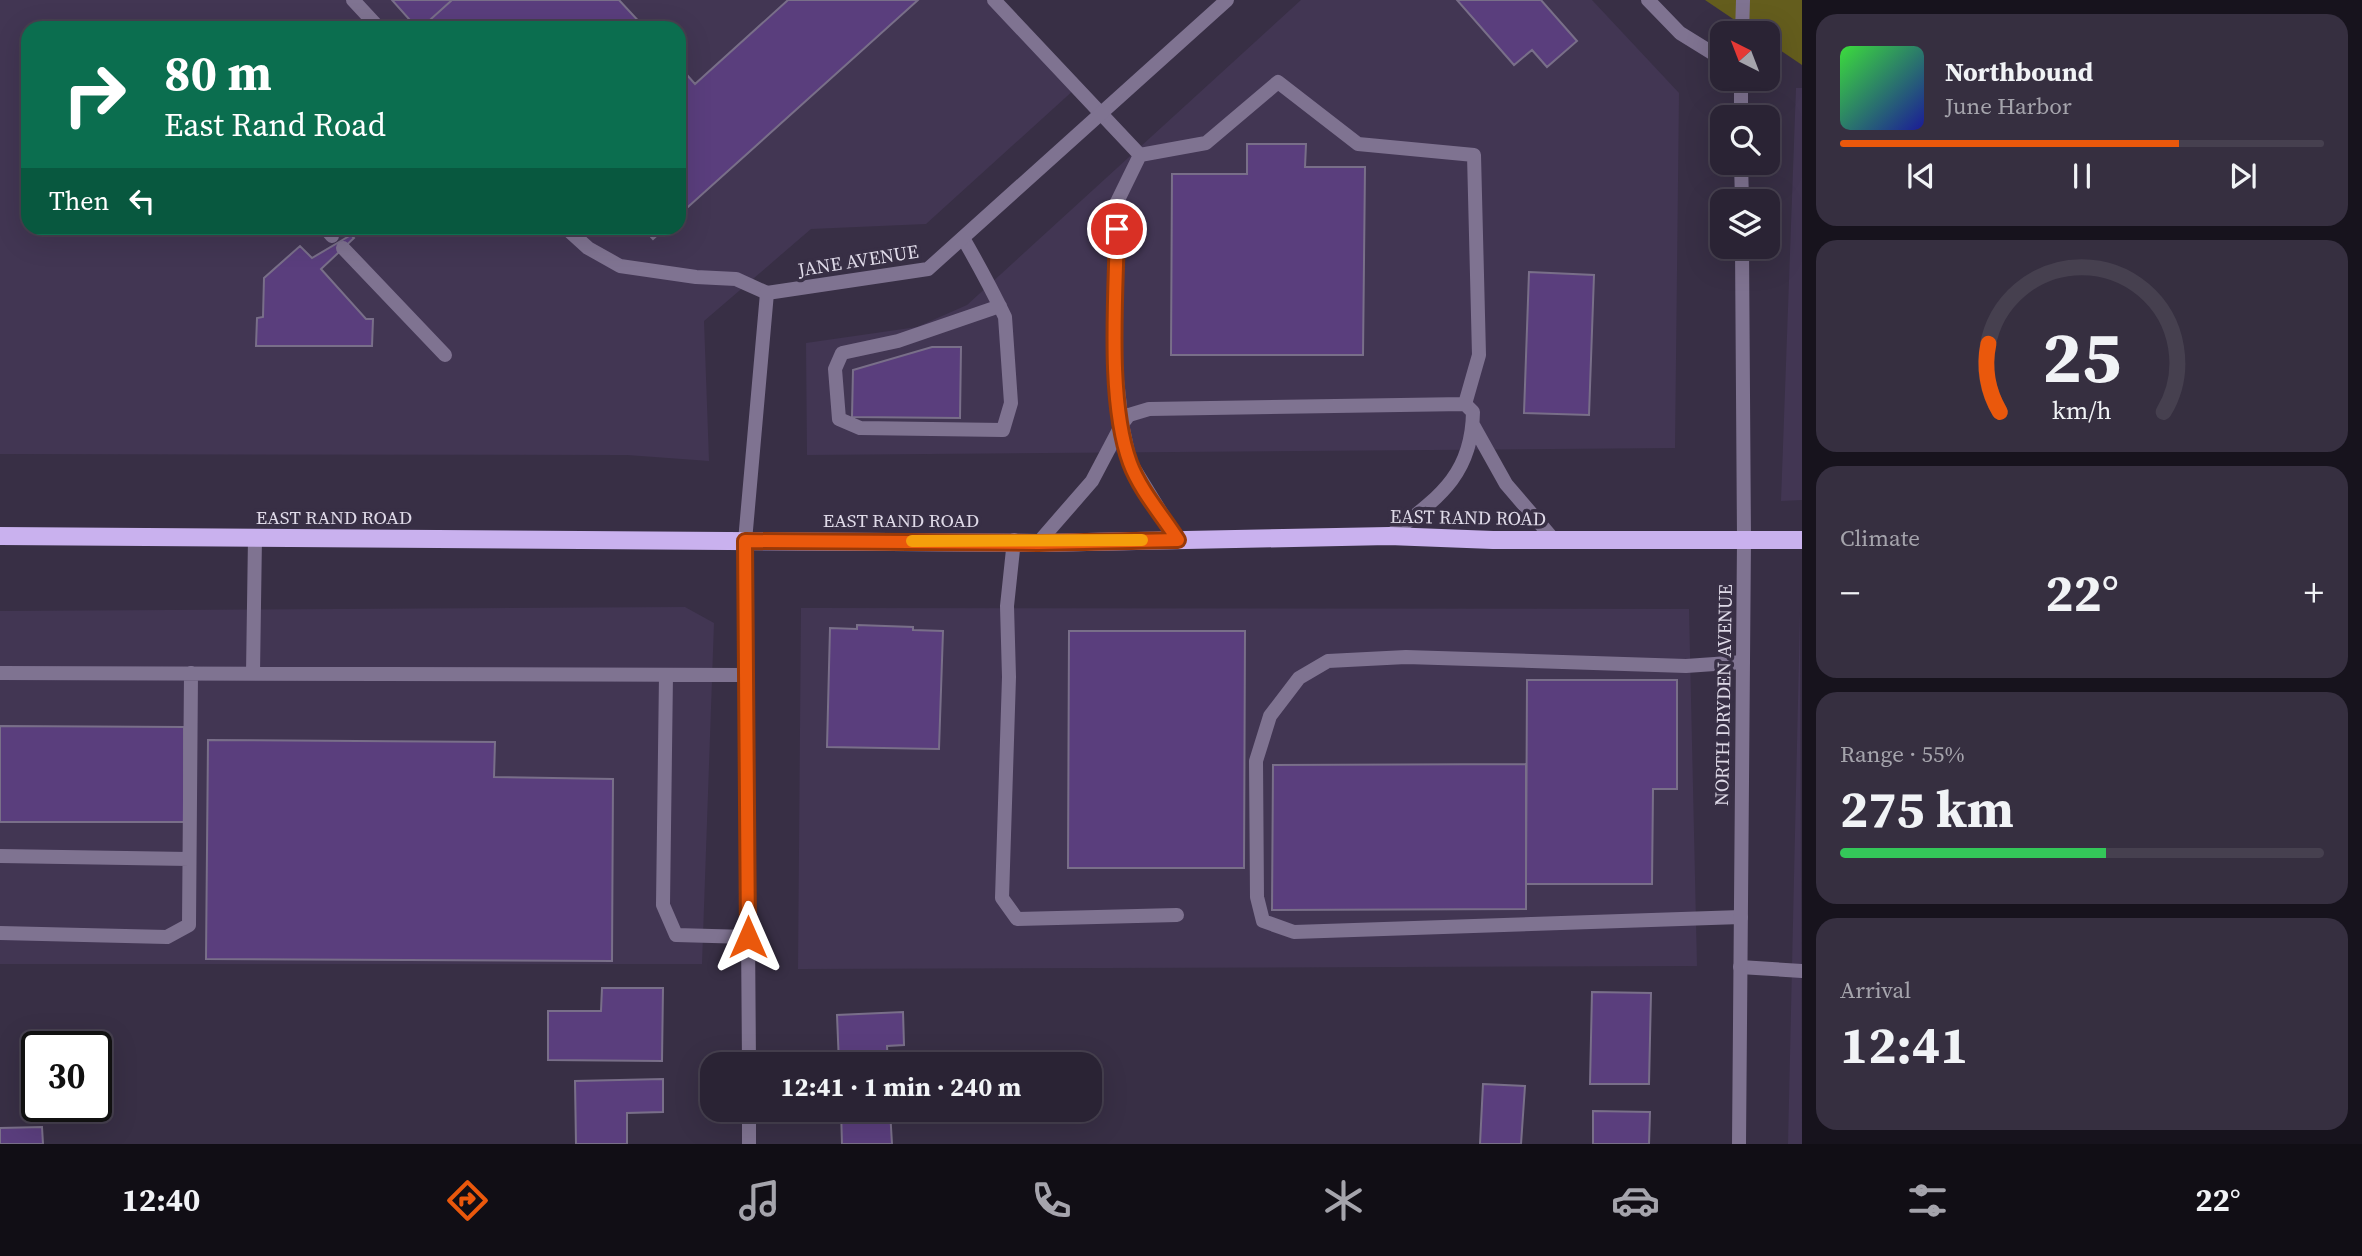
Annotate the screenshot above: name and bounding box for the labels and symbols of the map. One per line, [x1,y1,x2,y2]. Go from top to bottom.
north arrow [1710,21,1780,91]
pin [1087,199,1147,259]
street label: JANE AVENUE [795,238,920,283]
street label: EAST RAND ROAD [1390,503,1546,531]
street label: EAST RAND ROAD [256,504,412,530]
street label: EAST RAND ROAD [823,507,979,533]
street label: NORTH DRYDEN AVENUE [1708,584,1738,806]
position arrow [711,900,785,974]
speed limit sign: 30 [21,1031,112,1122]

